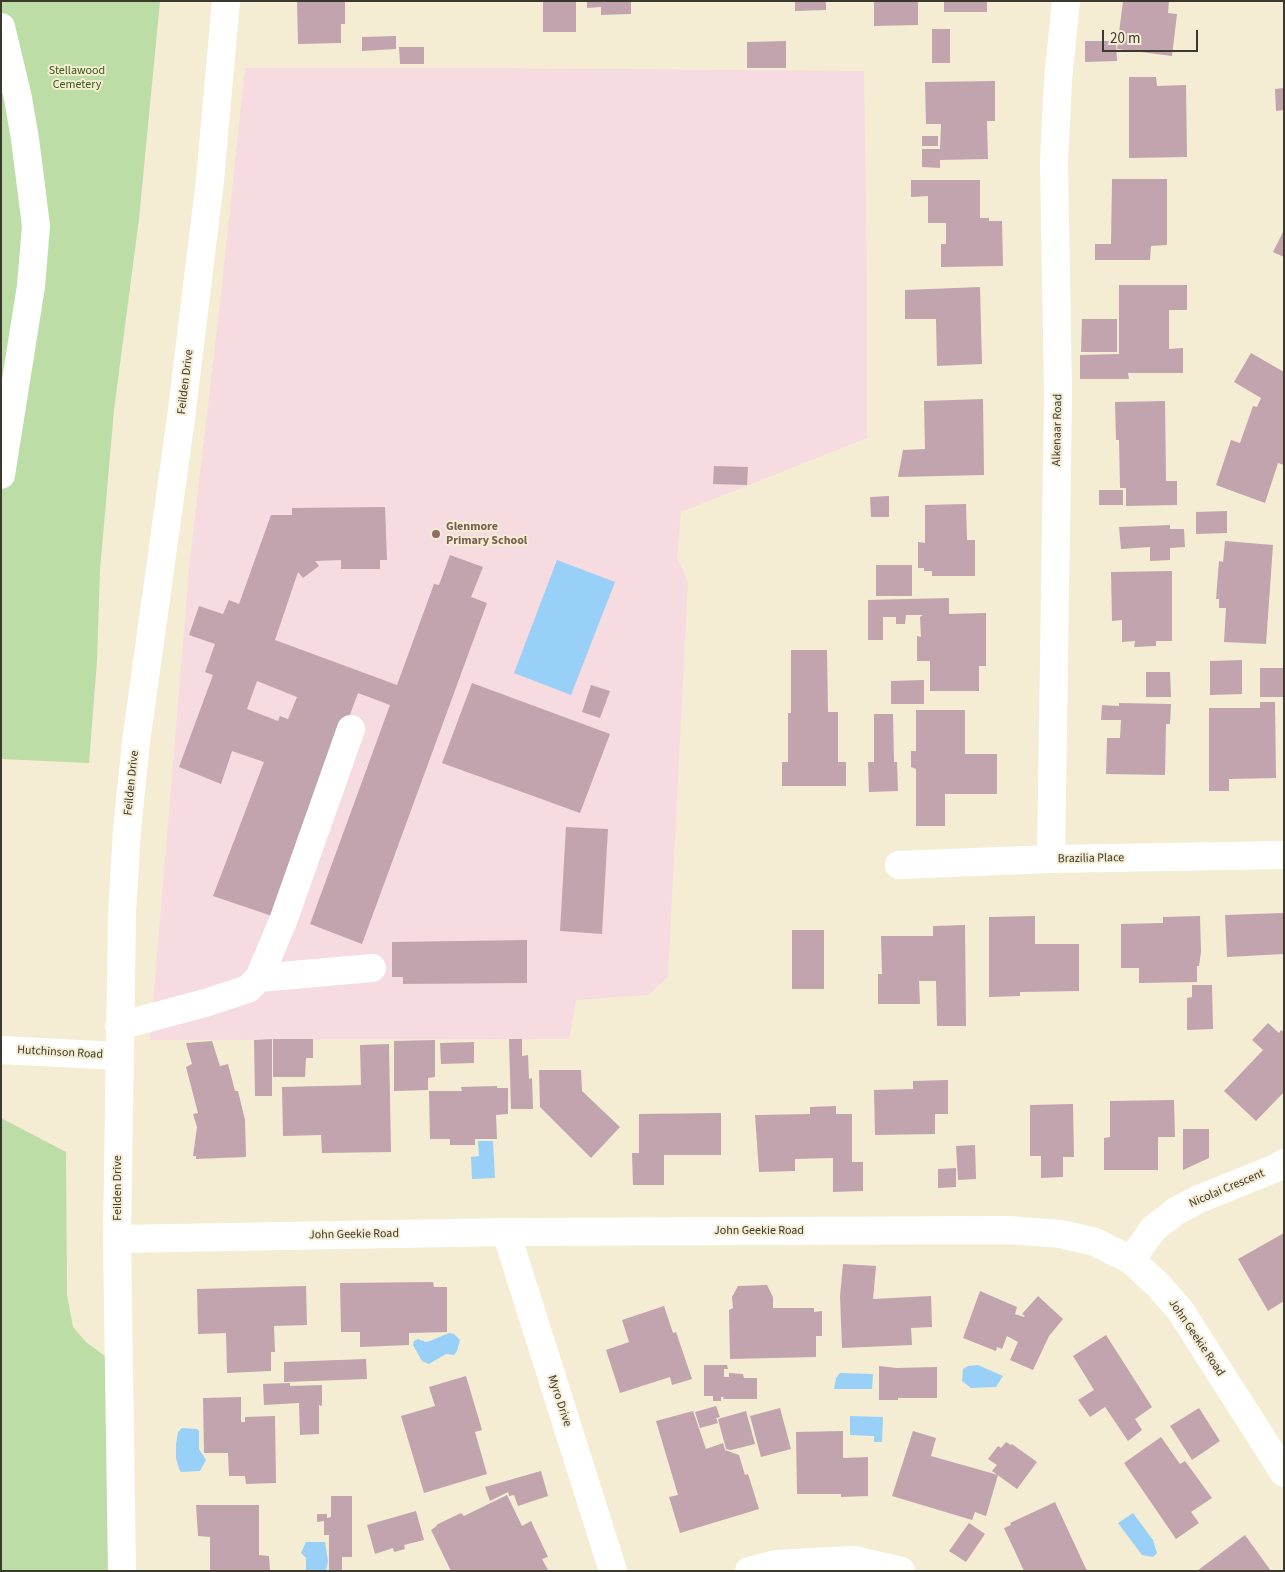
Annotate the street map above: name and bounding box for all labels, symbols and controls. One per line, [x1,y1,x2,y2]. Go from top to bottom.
scale bar [1105,20,1201,52]
text: 20 m [1110,28,1140,49]
park label: Stellawood Cemetery [49,64,105,92]
street label: Feilden Drive [175,349,197,415]
street label: Alkenaar Road [1050,394,1066,466]
place label: Glenmore Primary School [446,520,527,548]
marker: Glenmore Primary School [430,528,442,540]
street label: Feilden Drive [121,750,143,816]
street label: Brazilia Place [1058,851,1124,867]
street label: Hutchinson Road [17,1044,103,1062]
street label: Feilden Drive [111,1155,125,1221]
street label: Nicolai Crescent [1187,1167,1267,1211]
street label: John Geekie Road [714,1224,804,1238]
street label: John Geekie Road [309,1227,399,1243]
street label: John Geekie Road [1165,1297,1227,1379]
street label: Myro Drive [544,1373,574,1429]

